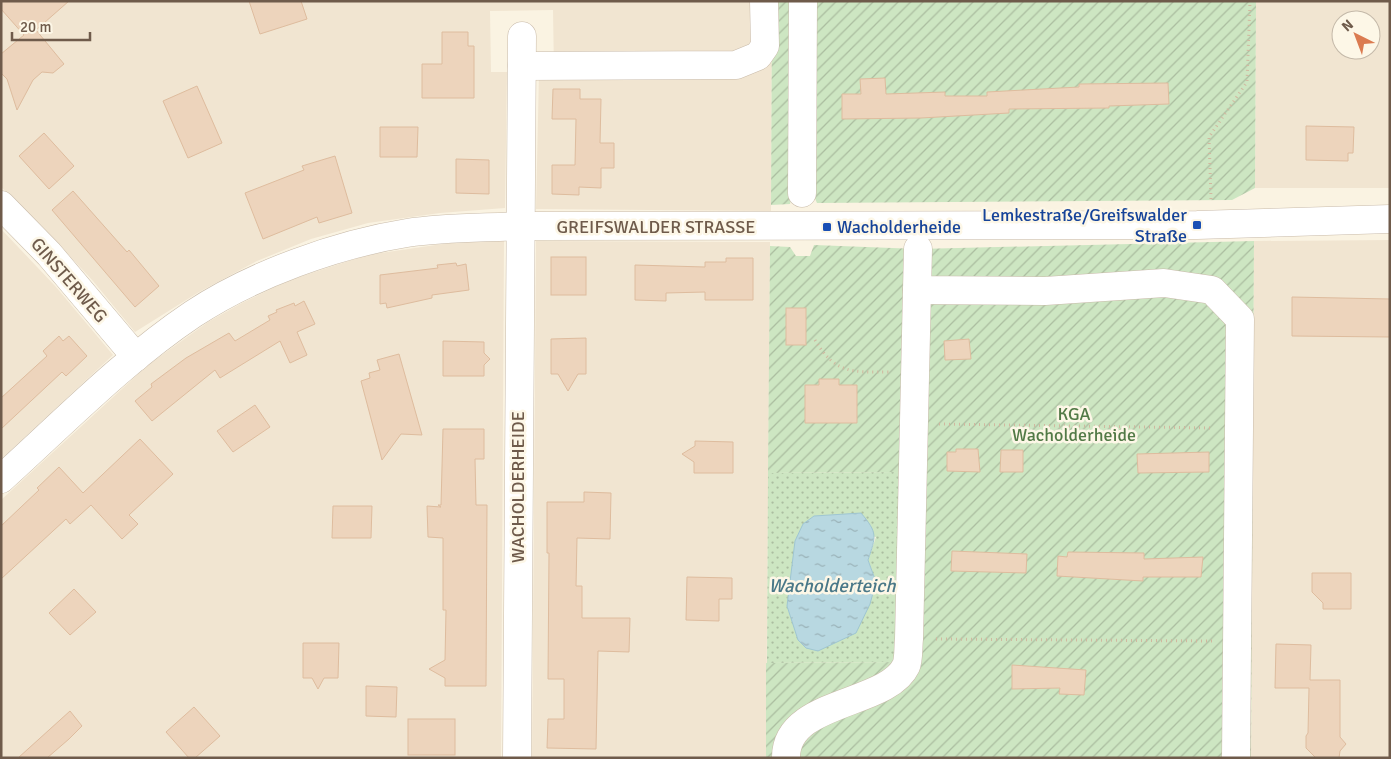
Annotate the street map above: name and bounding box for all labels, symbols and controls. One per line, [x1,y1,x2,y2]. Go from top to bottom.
scale bar [12,10,90,42]
north arrow [1331,10,1381,60]
text: N [1338,16,1357,35]
text: 20 m [20,18,51,36]
place label: Lemkestraße/Greifswalder Straße [982,204,1187,247]
street label: GREIFSWALDER STRASSE [557,216,755,238]
place label: Wacholderheide [837,216,961,238]
marker: Lemkestraße/Greifswalder Straße [1191,219,1203,231]
marker: Wacholderheide [821,221,833,233]
street label: GINSTERWEG [26,233,112,327]
park label: KGA Wacholderheide [1012,403,1136,446]
street label: WACHOLDERHEIDE [507,411,529,563]
water label: Wacholderteich [768,574,896,598]

